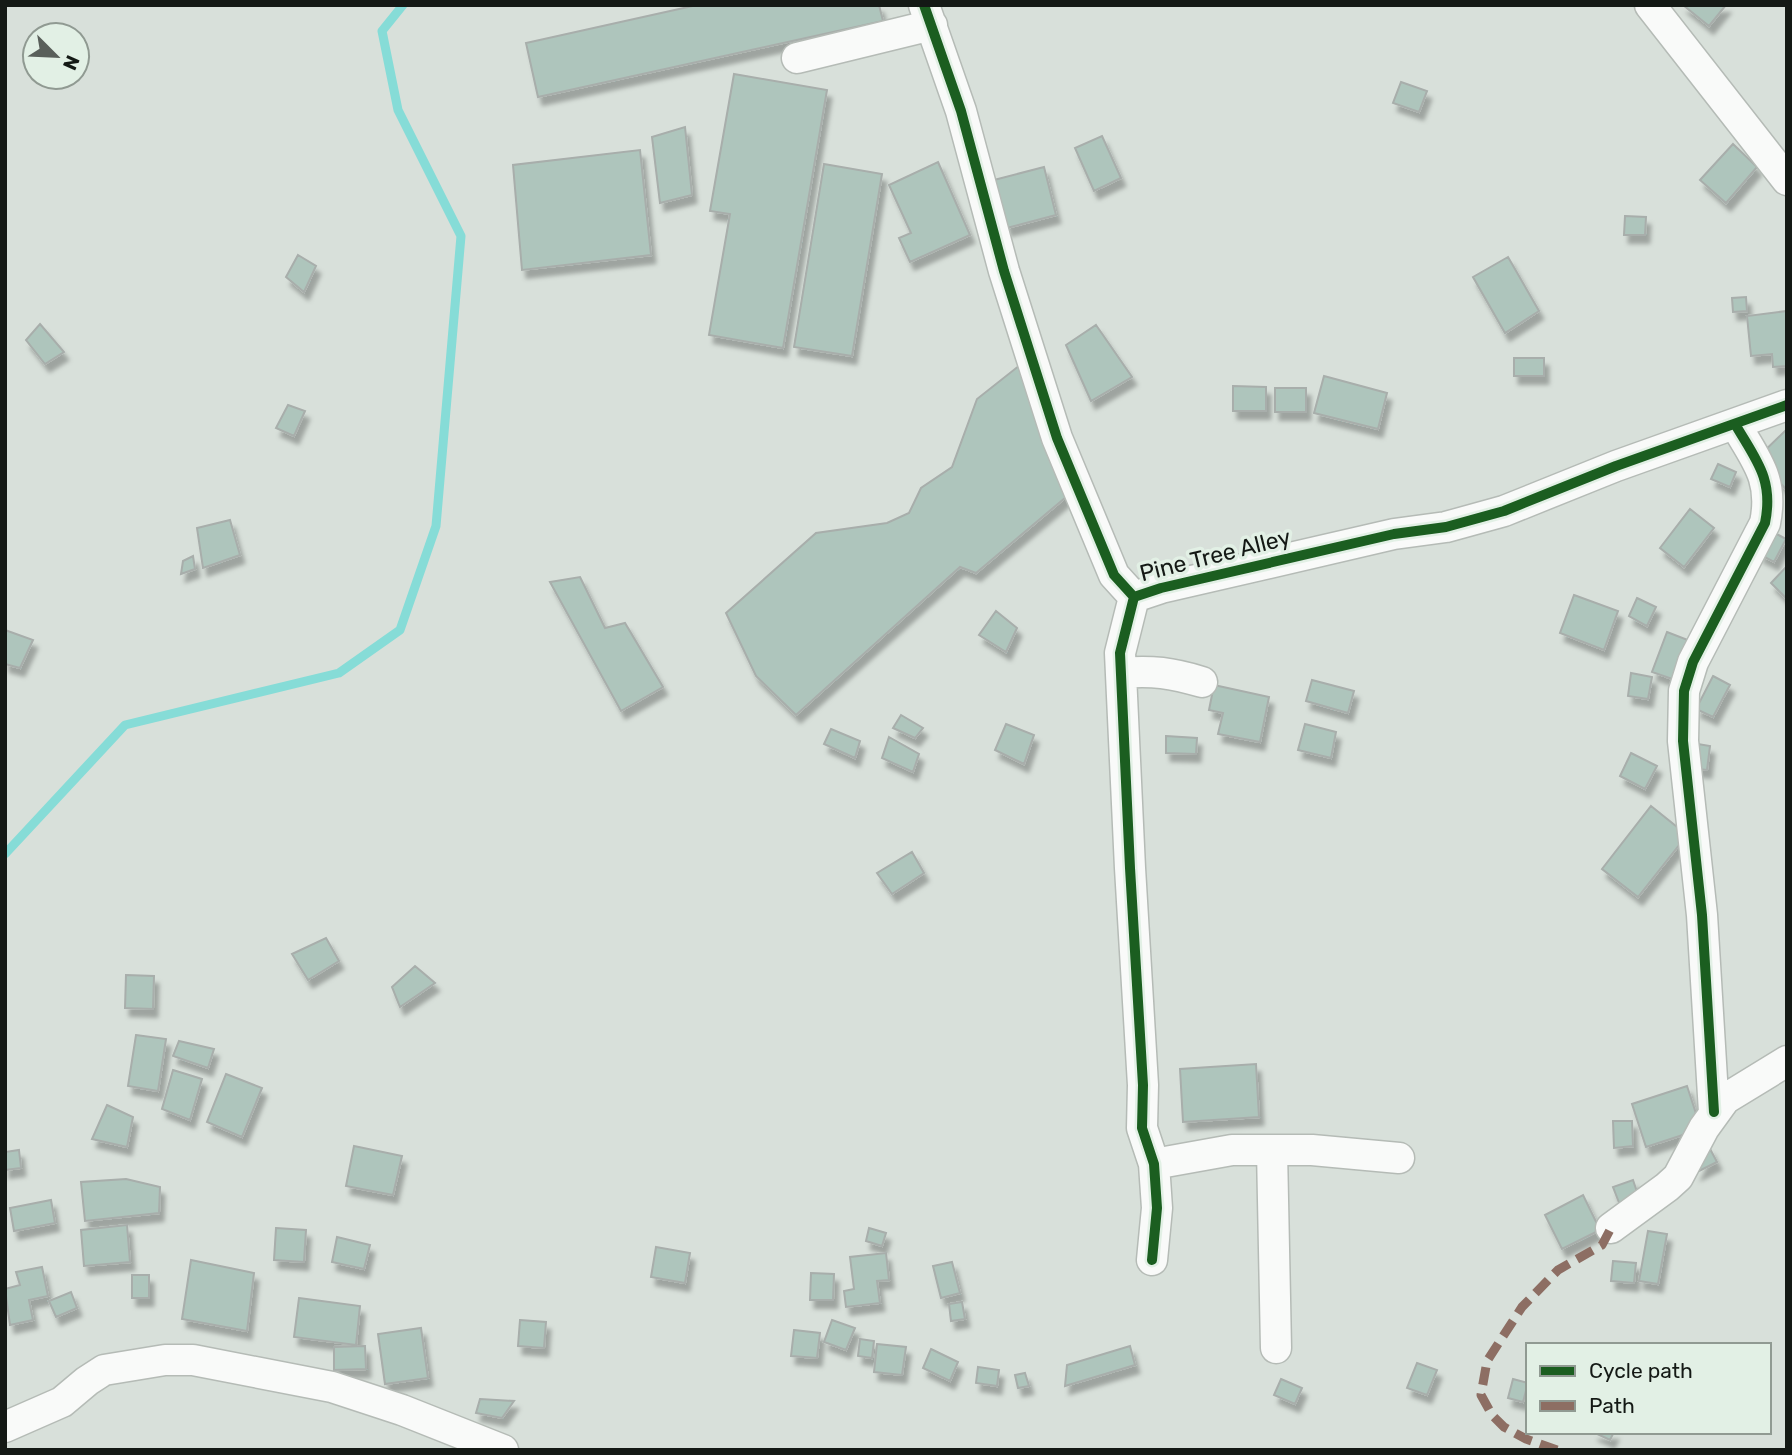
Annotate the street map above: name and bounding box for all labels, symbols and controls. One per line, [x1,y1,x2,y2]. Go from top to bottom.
north arrow [21,21,91,91]
text: N [58,52,84,74]
street label: Pine Tree Alley [1137,523,1294,587]
legend [1526,1343,1771,1434]
text: Cycle path [1589,1358,1693,1383]
text: Path [1589,1393,1635,1418]

